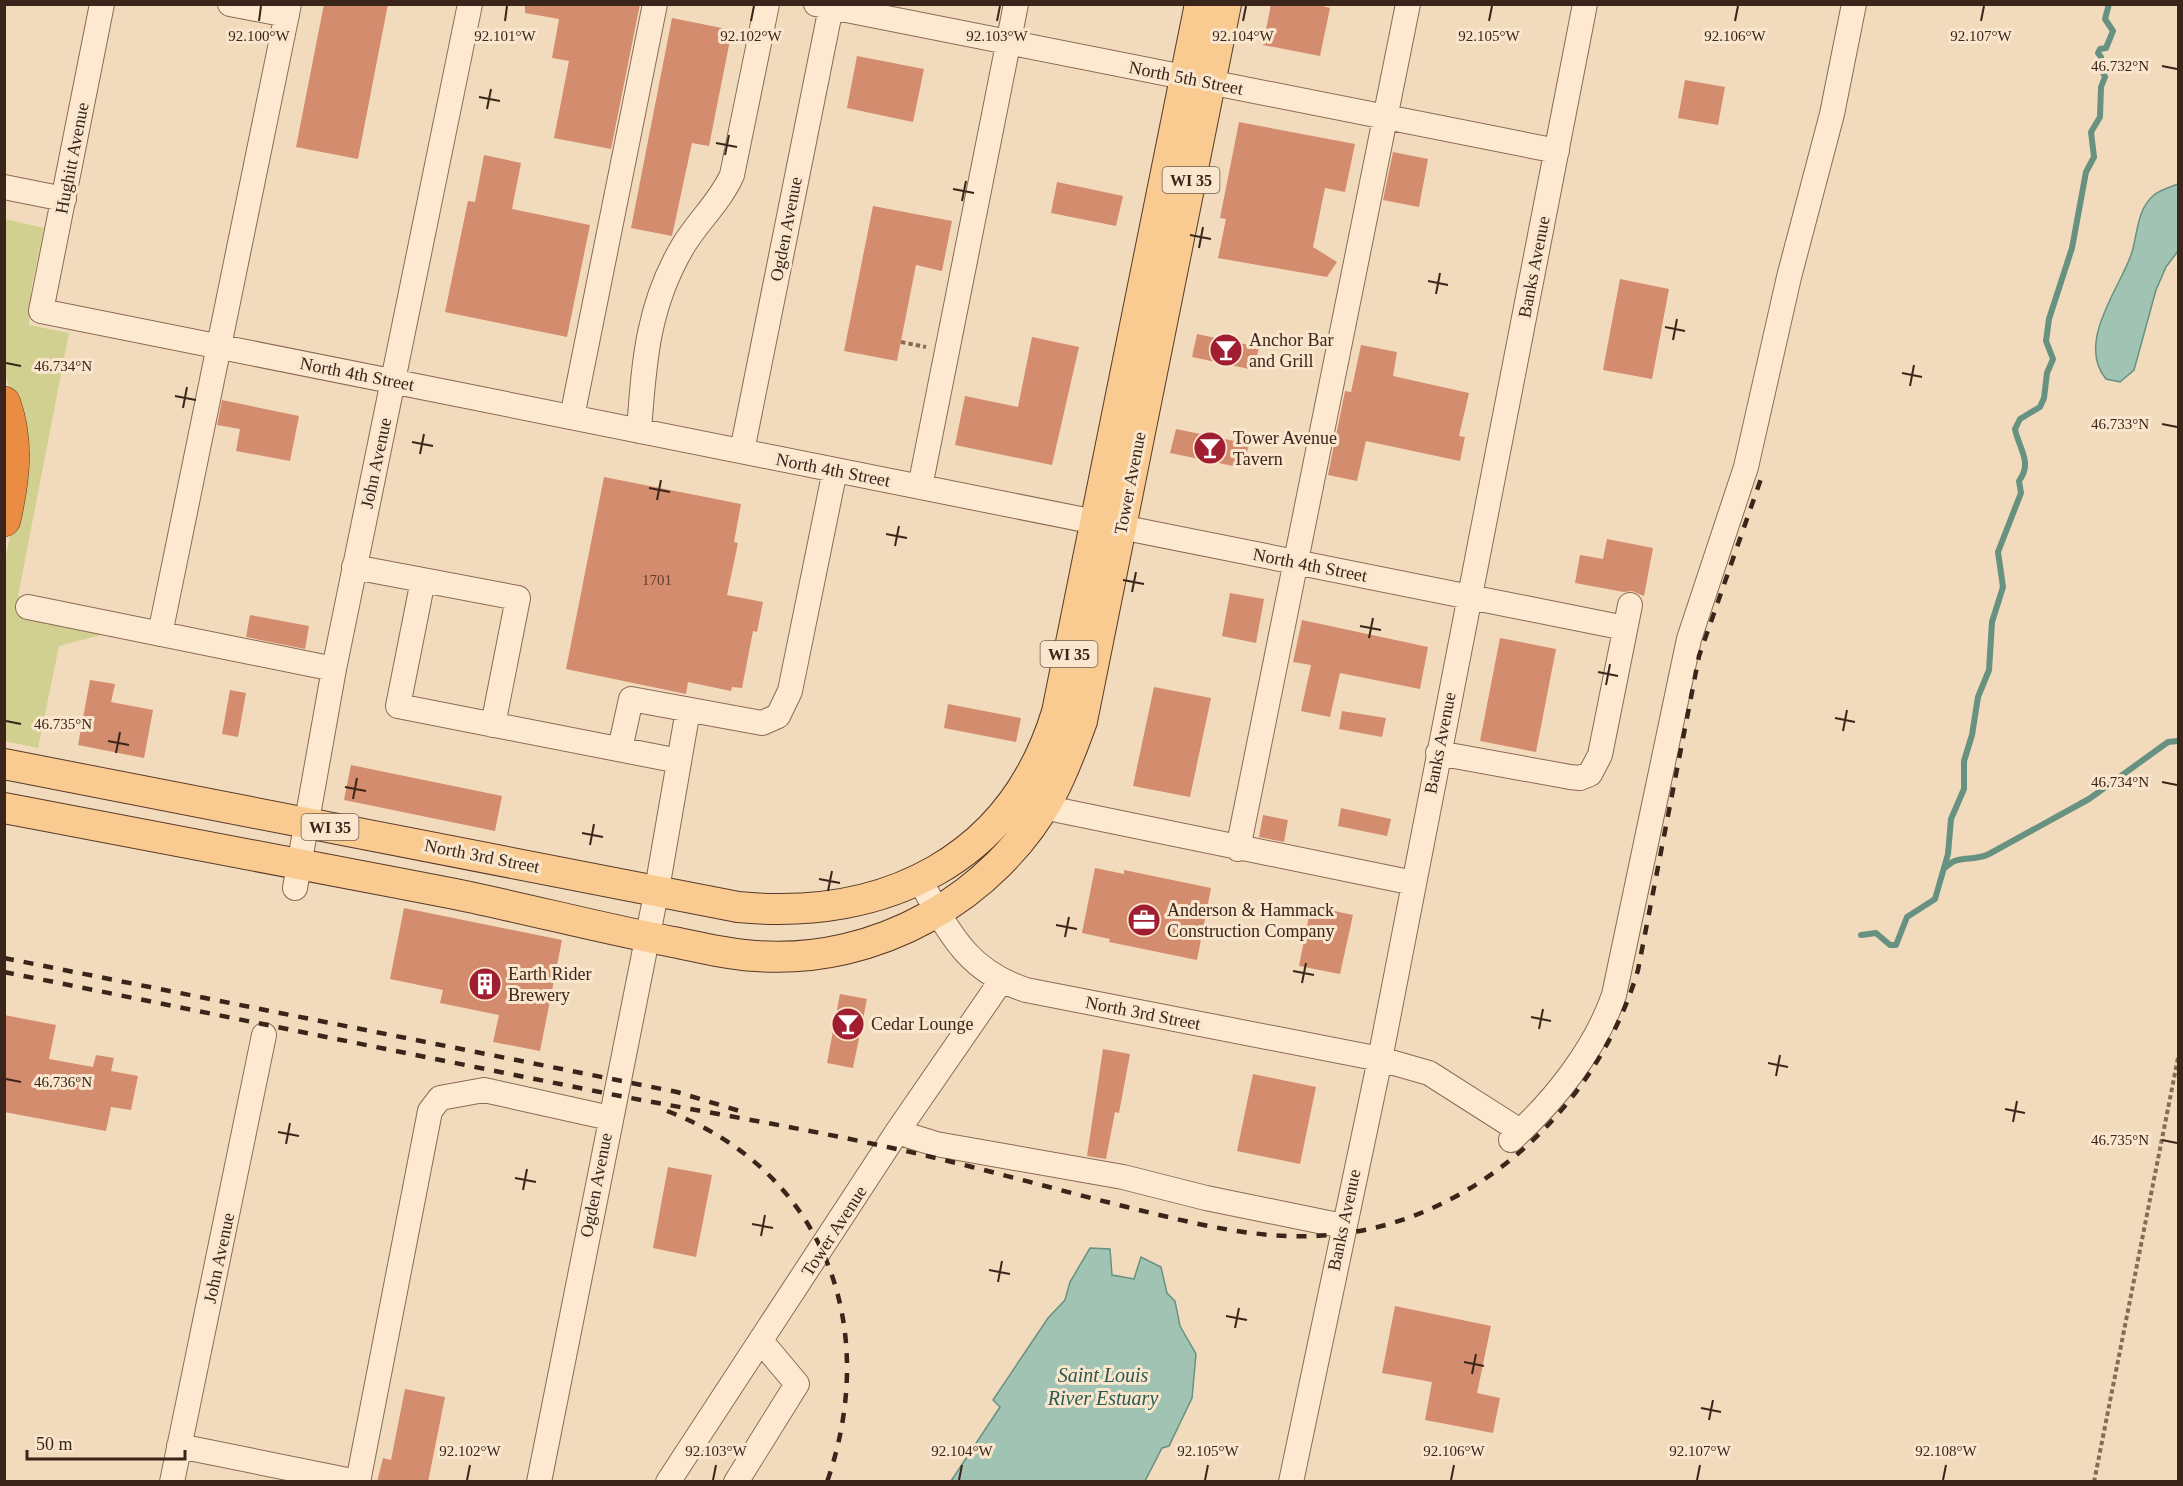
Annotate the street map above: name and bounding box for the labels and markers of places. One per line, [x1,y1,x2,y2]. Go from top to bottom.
place label: Anchor Bar and Grill [1249,330,1333,371]
bar icon: Anchor Bar and Grill [1208,332,1244,368]
place label: Tower Avenue Tavern [1233,428,1337,469]
bar icon: Tower Avenue Tavern [1192,430,1228,466]
place label: Anderson & Hammack Construction Company [1167,900,1335,941]
office icon: Anderson & Hammack Construction Company [1126,902,1162,938]
place label: Earth Rider Brewery [508,964,591,1005]
building icon: Earth Rider Brewery [467,966,503,1002]
bar icon: Cedar Lounge [830,1006,866,1042]
place label: Cedar Lounge [871,1014,973,1034]

